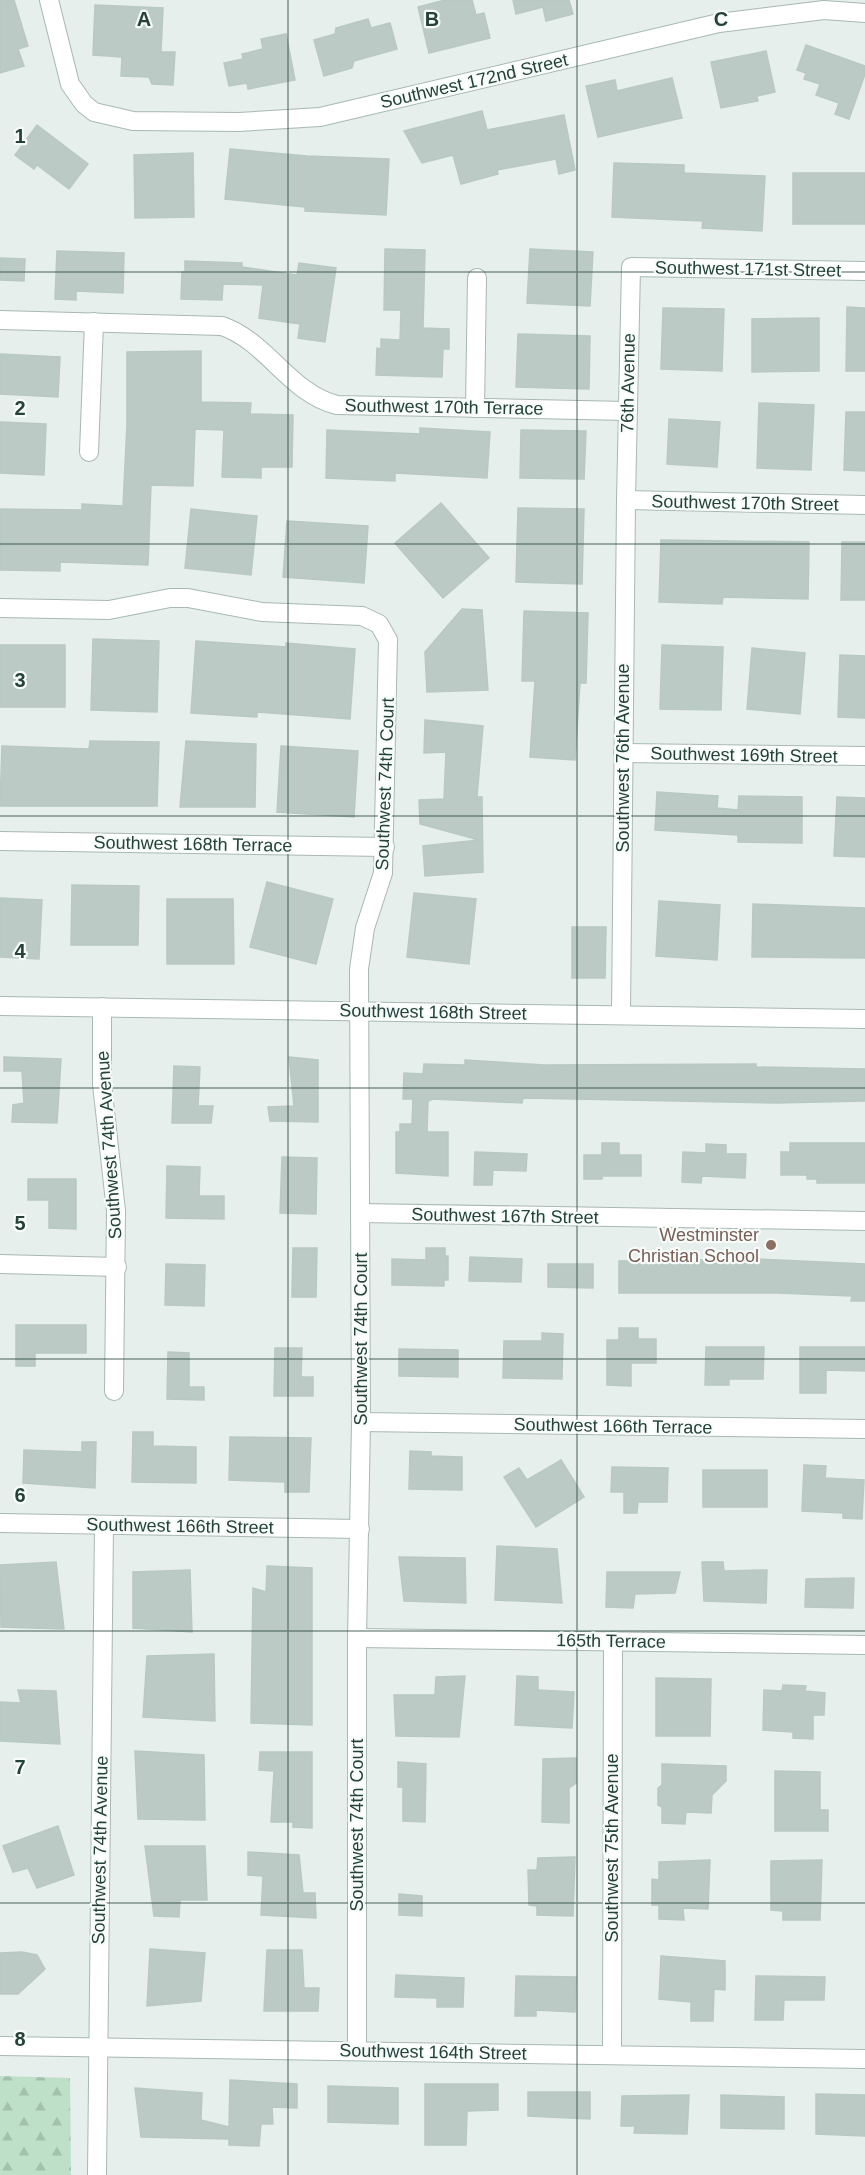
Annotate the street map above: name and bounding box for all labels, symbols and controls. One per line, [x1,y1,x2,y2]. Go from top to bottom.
text: A [137,8,151,30]
text: B [425,8,439,30]
text: C [714,8,728,30]
street label: Southwest 172nd Street [378,50,570,112]
text: 1 [14,125,26,147]
street label: Southwest 171st Street [655,257,841,281]
street label: 76th Avenue [617,333,639,433]
street label: Southwest 170th Terrace [344,395,544,419]
text: 2 [14,397,26,419]
street label: Southwest 170th Street [651,491,839,515]
street label: Southwest 76th Avenue [613,664,633,852]
text: 3 [14,669,26,691]
street label: Southwest 74th Court [372,697,398,871]
street label: Southwest 169th Street [650,743,838,767]
street label: Southwest 168th Terrace [93,832,293,856]
text: 4 [14,940,26,962]
street label: Southwest 168th Street [339,1000,527,1024]
street label: Southwest 74th Avenue [92,1050,126,1240]
street label: Southwest 167th Street [411,1204,599,1228]
text: 5 [14,1212,26,1234]
place label: Westminster Christian School [628,1225,759,1266]
marker: Westminster Christian School [764,1238,778,1252]
street label: Southwest 74th Court [351,1252,371,1426]
street label: Southwest 166th Terrace [513,1414,713,1438]
text: 6 [14,1484,26,1506]
street label: Southwest 166th Street [86,1514,274,1538]
street label: 165th Terrace [556,1630,666,1652]
street label: Southwest 74th Court [347,1738,367,1912]
street label: Southwest 75th Avenue [602,1754,622,1942]
street label: Southwest 74th Avenue [88,1755,112,1945]
text: 7 [14,1756,26,1778]
text: 8 [14,2028,26,2050]
street label: Southwest 164th Street [339,2040,527,2064]

